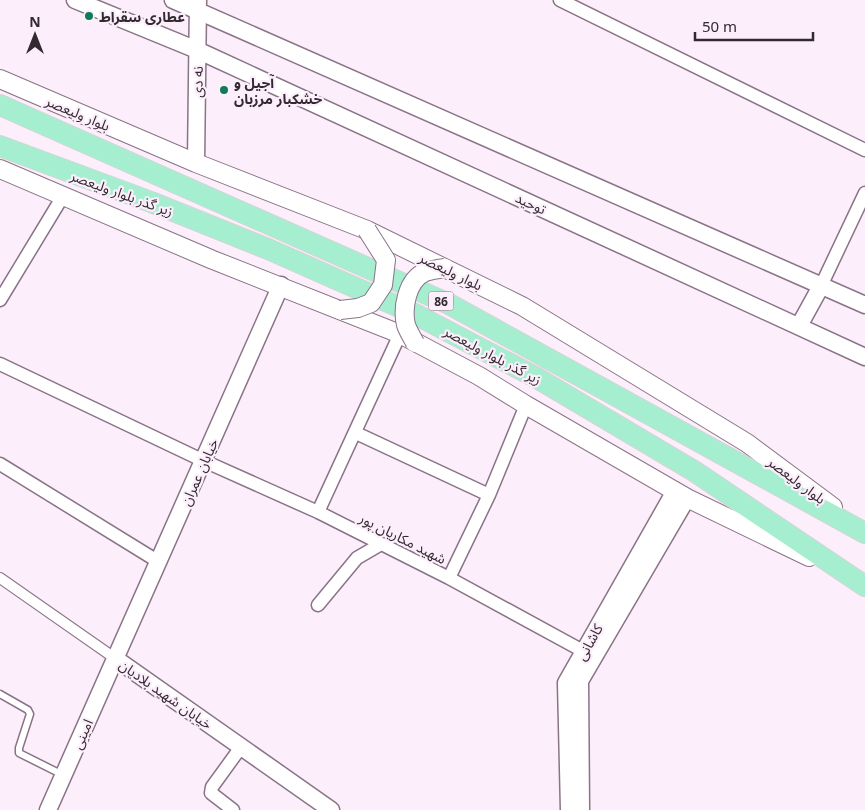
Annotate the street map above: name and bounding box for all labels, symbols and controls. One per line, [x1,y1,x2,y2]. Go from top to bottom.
place label: عطاری سقراط [99,7,185,26]
north arrow [10,10,60,60]
marker: عطاری سقراط [83,10,95,22]
scale bar [695,10,812,42]
text: N [29,12,41,31]
text: 50 m [702,16,737,36]
street label: نه دی [187,66,207,98]
place label: آجیل و خشکبار مرزبان [234,73,323,108]
marker: آجیل و خشکبار مرزبان [218,84,230,96]
street label: بلوار ولیعصر [42,91,113,135]
street label: زیر گذر بلوار ولیعصر [67,165,176,220]
street label: توحید [513,188,549,218]
street label: بلوار ولیعصر [415,247,486,295]
road number: 86 [428,292,454,310]
street label: زیر گذر بلوار ولیعصر [440,321,545,389]
street label: خیابان عمران [176,435,222,509]
street label: بلوار ولیعصر [763,451,830,508]
street label: شهید مکاریان پور [355,508,450,569]
street label: کاشانی [571,620,607,664]
street label: خیابان شهید بلادیان [116,655,216,733]
street label: امینی [67,716,97,752]

